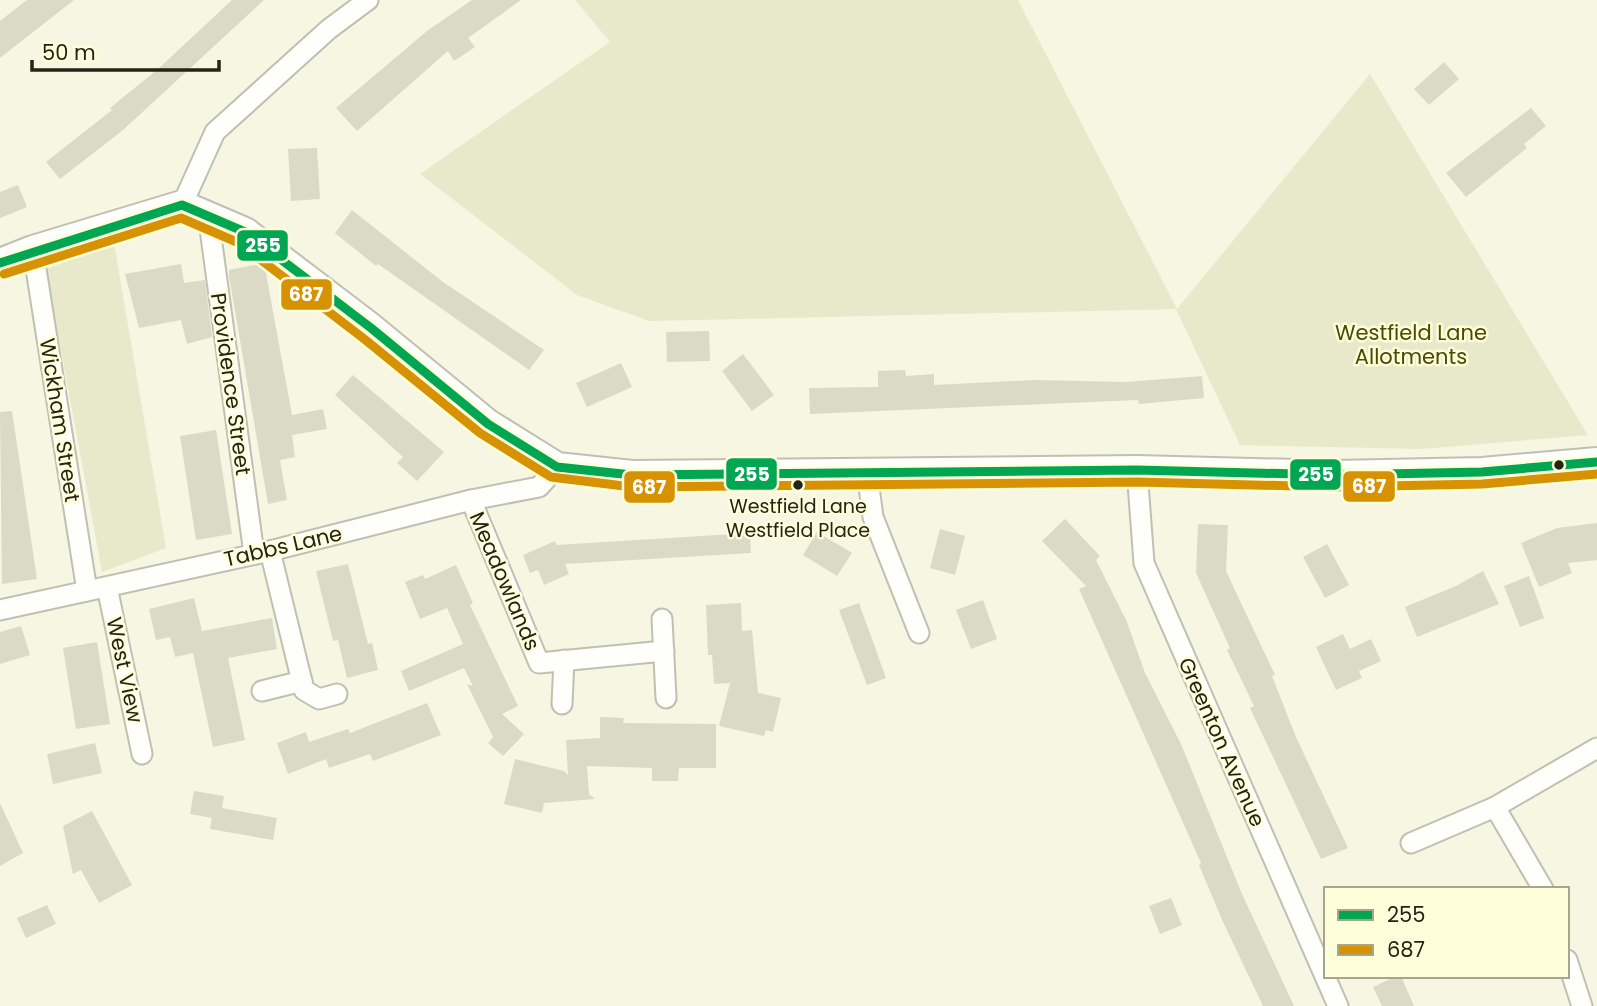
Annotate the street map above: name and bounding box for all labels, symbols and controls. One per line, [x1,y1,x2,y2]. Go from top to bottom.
scale bar [32,28,219,72]
text: 50 m [42,38,96,67]
line badge: 255 [236,229,289,262]
text: 255 [245,232,281,259]
line badge: 687 [280,278,333,311]
text: 687 [289,281,323,308]
street label: Providence Street [204,291,258,477]
park label: Westfield Lane Allotments [1335,318,1487,371]
street label: Wickham Street [33,336,87,504]
line badge: 255 [725,457,778,491]
line badge: 255 [1289,458,1342,491]
unlabelled marker [1552,458,1566,472]
text: 255 [734,461,770,488]
text: 255 [1298,461,1334,488]
line badge: 687 [623,470,676,504]
line badge: 687 [1342,470,1396,503]
text: 687 [1352,473,1386,500]
text: 687 [632,474,666,501]
marker: Westfield Lane Westfield Place [791,478,805,492]
place label: Westfield Lane Westfield Place [726,493,870,544]
street label: Meadowlands [463,507,547,655]
street label: Tabbs Lane [221,518,345,574]
street label: West View [100,614,150,726]
street label: Greenton Avenue [1172,653,1272,831]
legend [1324,887,1569,978]
text: 255 [1387,900,1425,929]
text: 687 [1387,935,1425,964]

